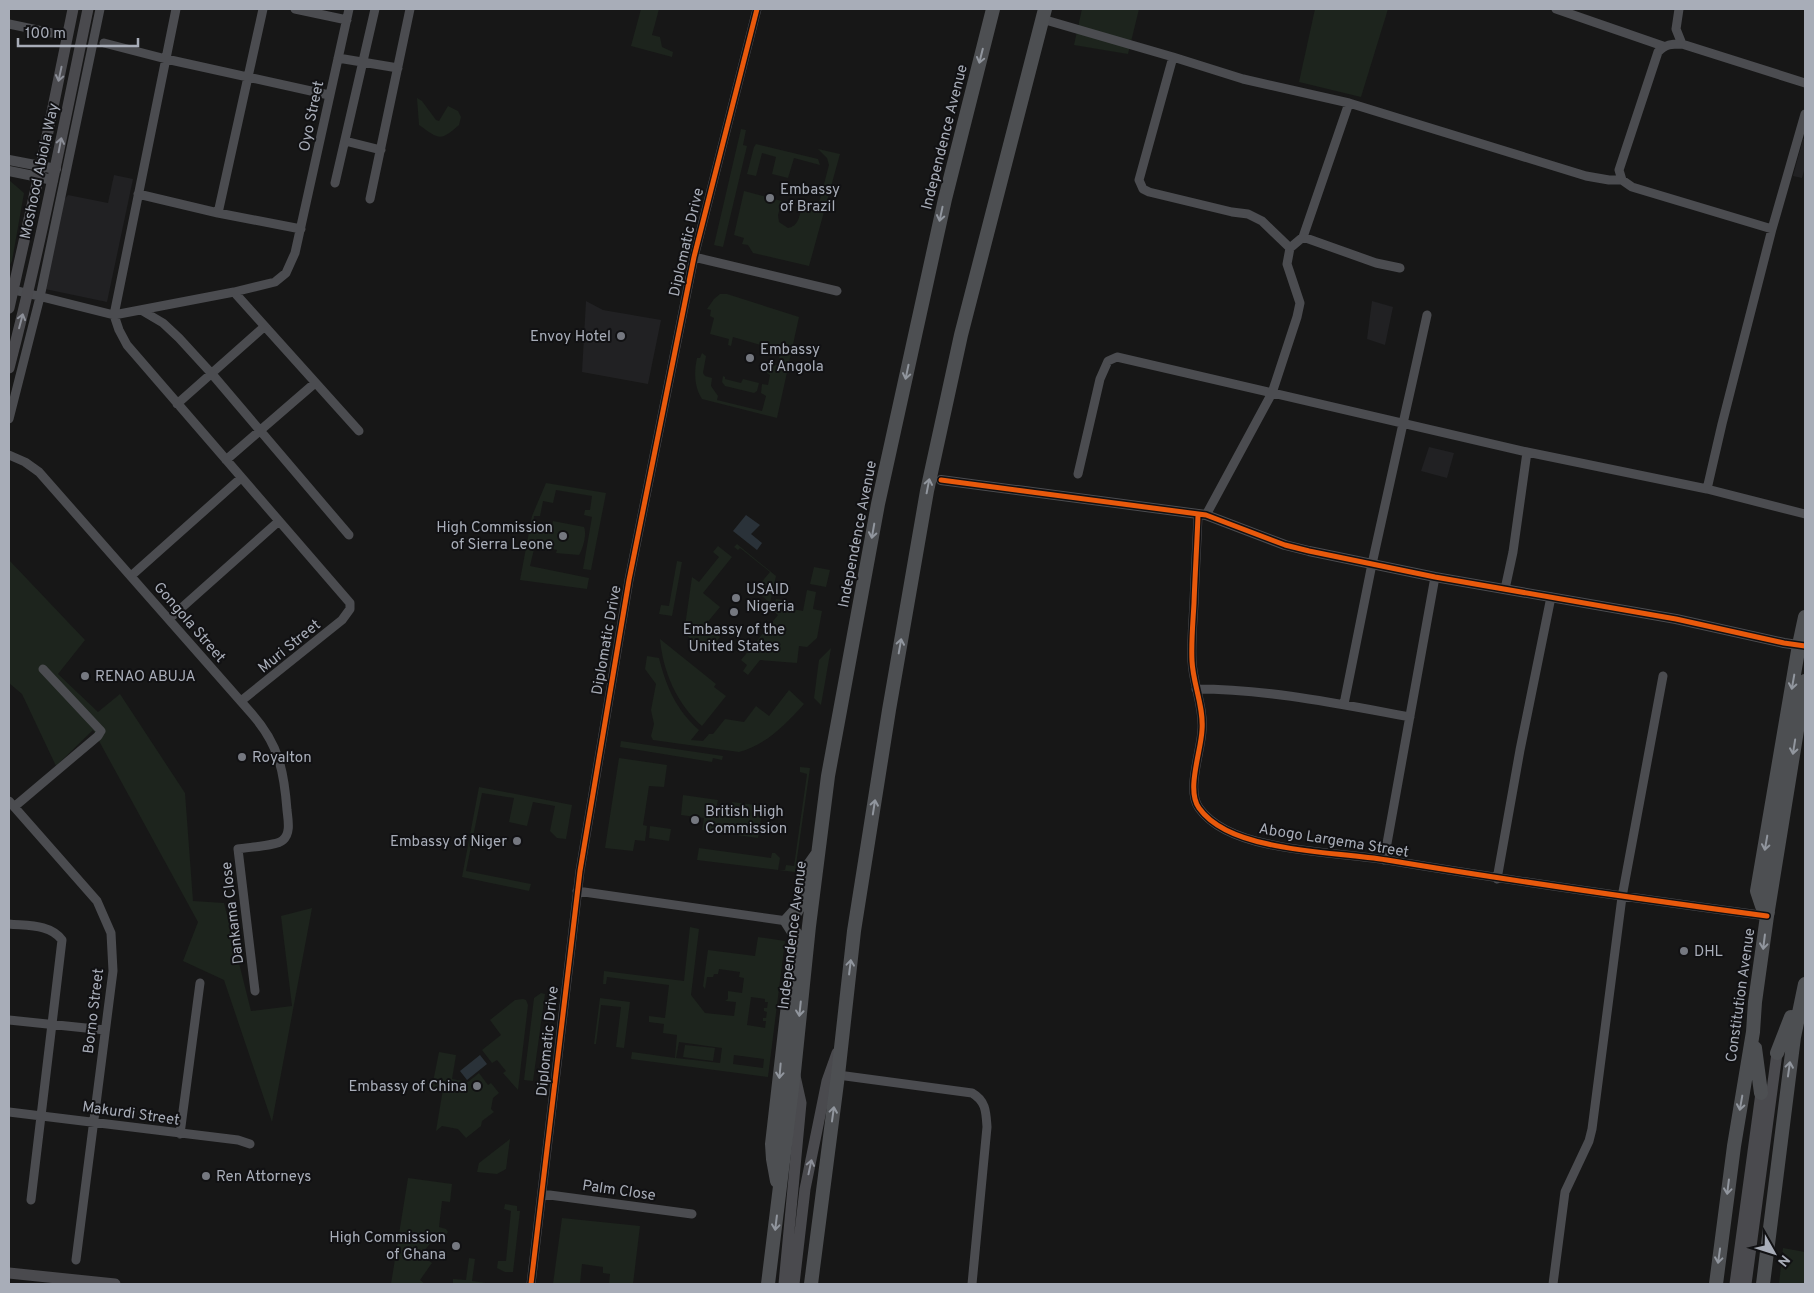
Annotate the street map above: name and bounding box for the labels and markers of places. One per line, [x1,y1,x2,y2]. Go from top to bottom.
place label: Embassy of Brazil [780,181,840,217]
marker: Embassy of Brazil [764,192,776,204]
place label: Envoy Hotel [530,328,611,347]
marker: Envoy Hotel [615,330,627,342]
place label: Embassy of Angola [760,341,824,377]
marker: Embassy of Angola [744,352,756,364]
place label: High Commission of Sierra Leone [436,519,553,555]
marker: High Commission of Sierra Leone [557,530,569,542]
place label: USAID Nigeria [746,581,794,617]
marker: USAID Nigeria [730,592,742,604]
marker: Embassy of the United States [728,606,740,618]
place label: Embassy of the United States [683,621,785,657]
place label: RENAO ABUJA [95,668,196,687]
marker: RENAO ABUJA [79,670,91,682]
place label: Royalton [252,749,312,768]
marker: Royalton [236,751,248,763]
place label: British High Commission [705,803,787,839]
marker: British High Commission [689,814,701,826]
place label: Embassy of Niger [390,833,507,852]
marker: Embassy of Niger [511,835,523,847]
place label: DHL [1694,943,1723,962]
marker: DHL [1678,945,1690,957]
place label: Embassy of China [348,1078,467,1097]
marker: Embassy of China [471,1080,483,1092]
place label: Ren Attorneys [216,1168,311,1187]
marker: Ren Attorneys [200,1170,212,1182]
place label: High Commission of Ghana [329,1229,446,1265]
marker: High Commission of Ghana [450,1240,462,1252]

